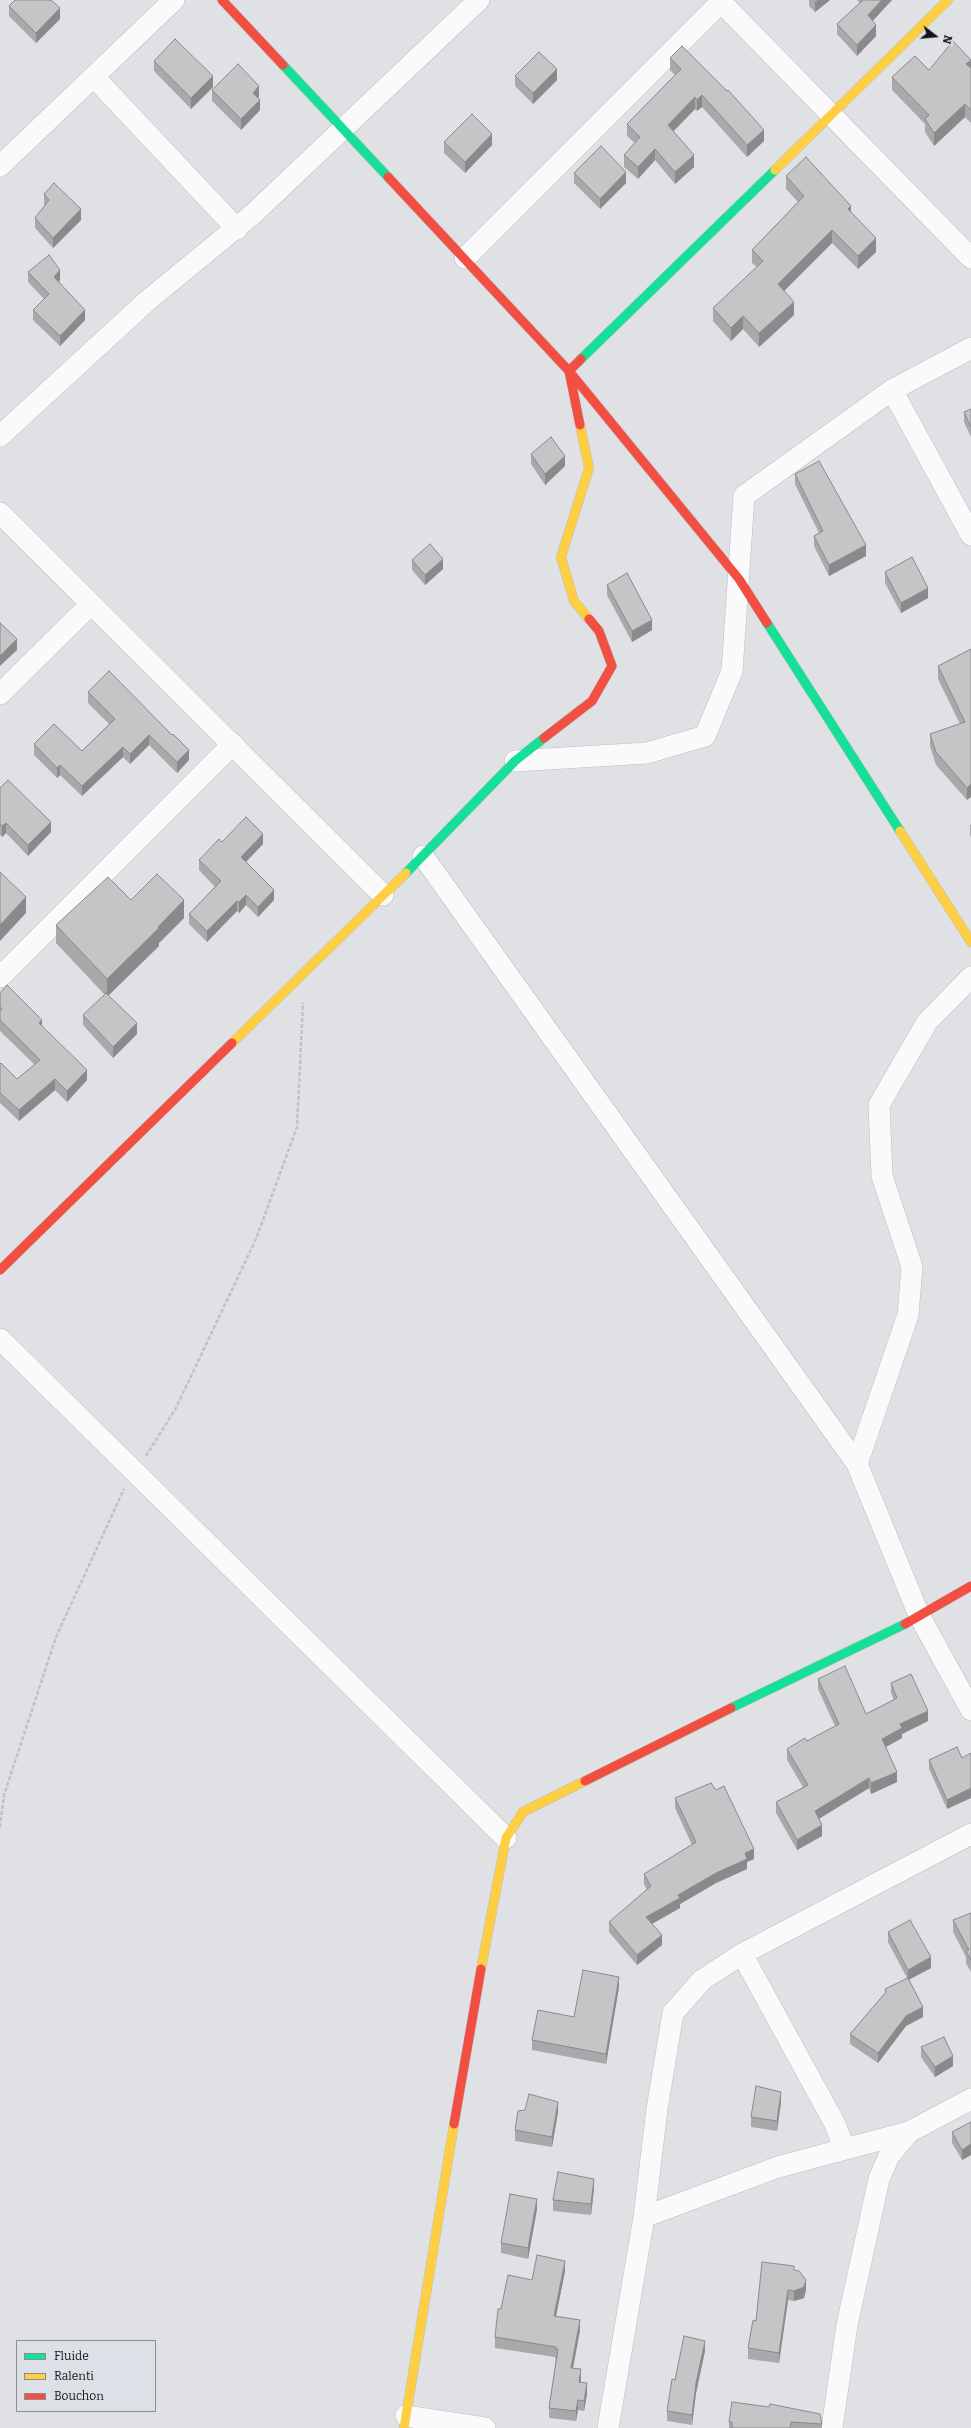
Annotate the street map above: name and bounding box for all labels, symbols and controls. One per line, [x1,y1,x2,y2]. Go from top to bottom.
north arrow [915,16,955,56]
text: N [940,34,954,45]
legend [16,2340,156,2412]
text: Fluide [54,2349,89,2363]
text: Ralenti [54,2369,94,2383]
text: Bouchon [54,2389,104,2403]

